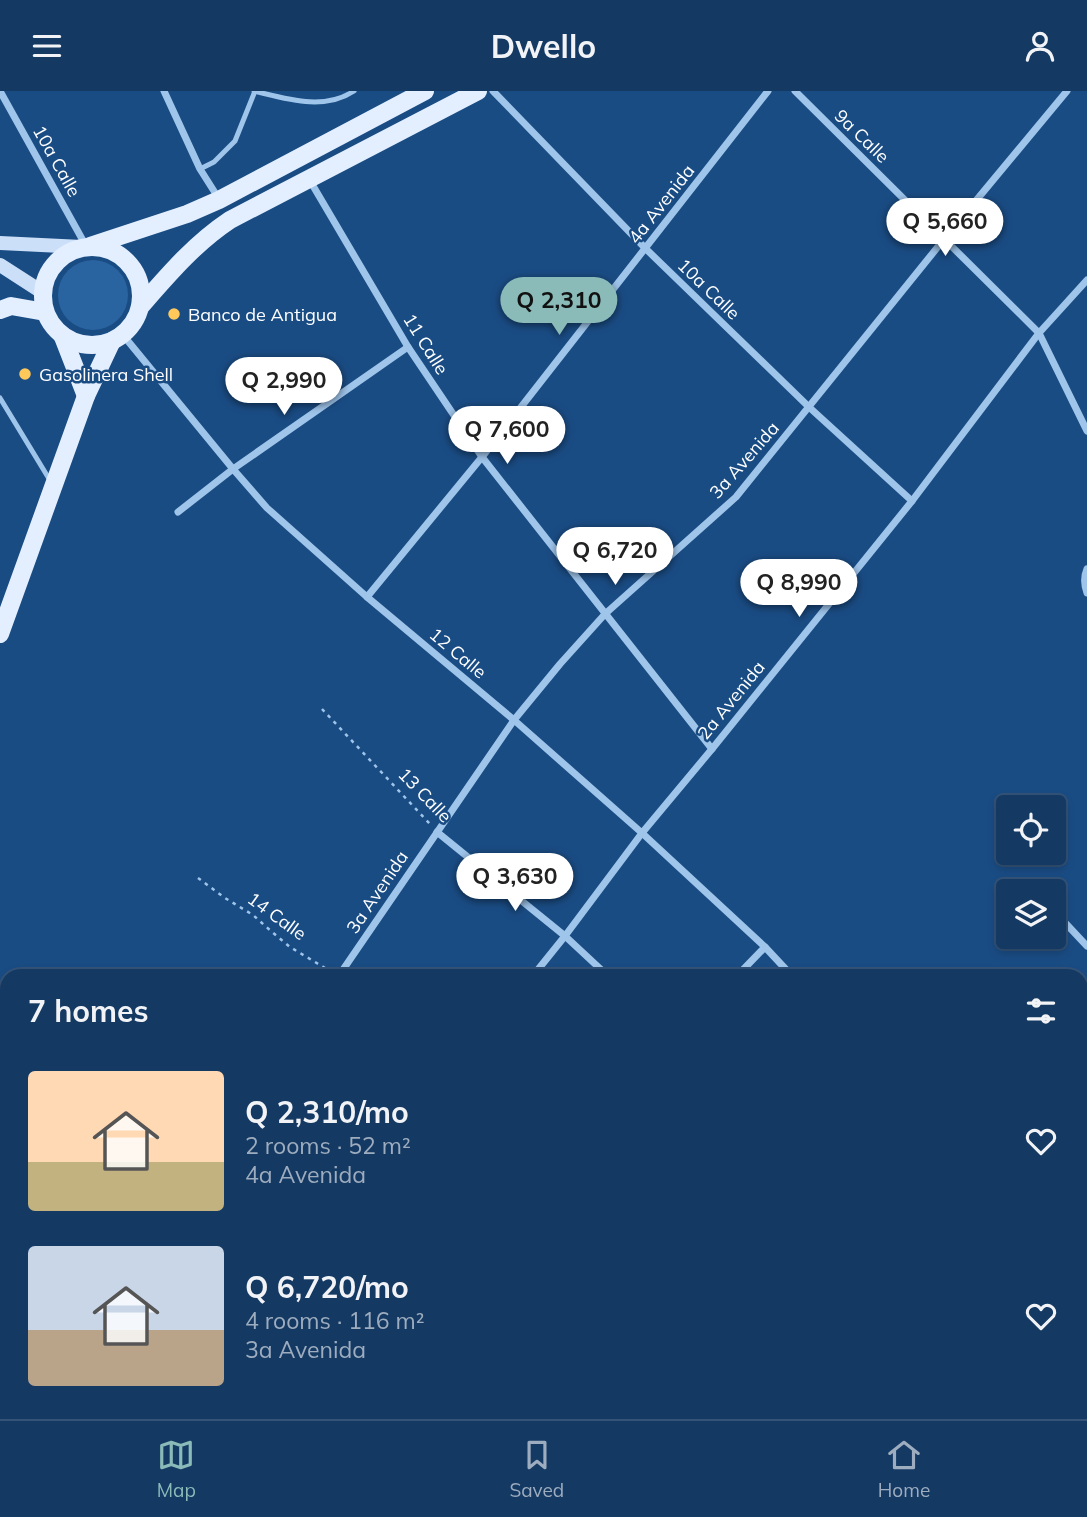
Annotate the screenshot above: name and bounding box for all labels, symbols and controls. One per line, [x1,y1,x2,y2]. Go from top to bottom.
text: Dwello [491,26,596,66]
icon: menu [28,27,66,65]
icon: person [1021,27,1059,65]
street label: 9a Calle [830,104,894,168]
street label: 10a Calle [28,121,86,201]
street label: 4a Avenida [623,160,699,248]
pin: Q 5,660 [880,199,1010,258]
text: Q 5,660 [902,206,988,235]
street label: 10a Calle [673,254,745,324]
pin: Q 2,310 [494,278,624,337]
text: Q 2,310 [516,285,602,314]
place label: Banco de Antigua [188,303,337,326]
marker: Banco de Antigua [166,306,182,322]
street label: 11 Calle [398,309,454,379]
pin: Q 2,990 [219,357,349,417]
place label: Gasolinera Shell [39,363,173,386]
text: Q 2,990 [241,365,327,394]
marker: Gasolinera Shell [17,366,33,382]
pin: Q 7,600 [442,407,572,466]
text: Q 7,600 [464,414,550,443]
street label: 3a Avenida [704,417,784,503]
pin: Q 6,720 [550,527,680,587]
text: Q 6,720 [572,535,658,564]
pin: Q 8,990 [734,559,864,619]
text: Q 8,990 [756,567,842,596]
street label: 12 Calle [425,623,491,683]
street label: 2a Avenida [692,656,770,744]
street label: 13 Calle [393,763,457,827]
map controls [996,795,1066,949]
button: locate [996,795,1066,865]
street label: 3a Avenida [341,846,413,938]
pin: Q 3,630 [450,853,580,913]
text: Q 3,630 [472,861,558,890]
button: layers [996,879,1066,949]
street label: 14 Calle [243,887,311,945]
text: 7 homes [28,992,149,1030]
icon: filters [1022,992,1060,1030]
text: Q 2,310/mo [245,1093,409,1131]
icon: home [84,1099,168,1183]
icon: heart [1022,1122,1060,1160]
text: 2 rooms · 52 m² [245,1131,411,1160]
text: 4a Avenida [245,1160,366,1189]
text: Q 6,720/mo [245,1268,409,1306]
icon: home [84,1274,168,1358]
icon: heart [1022,1297,1060,1335]
text: 4 rooms · 116 m² [245,1306,425,1335]
text: 3a Avenida [245,1335,366,1364]
tab: Map [157,1436,196,1502]
tab: Saved [509,1436,564,1502]
tab: Home [878,1436,930,1502]

